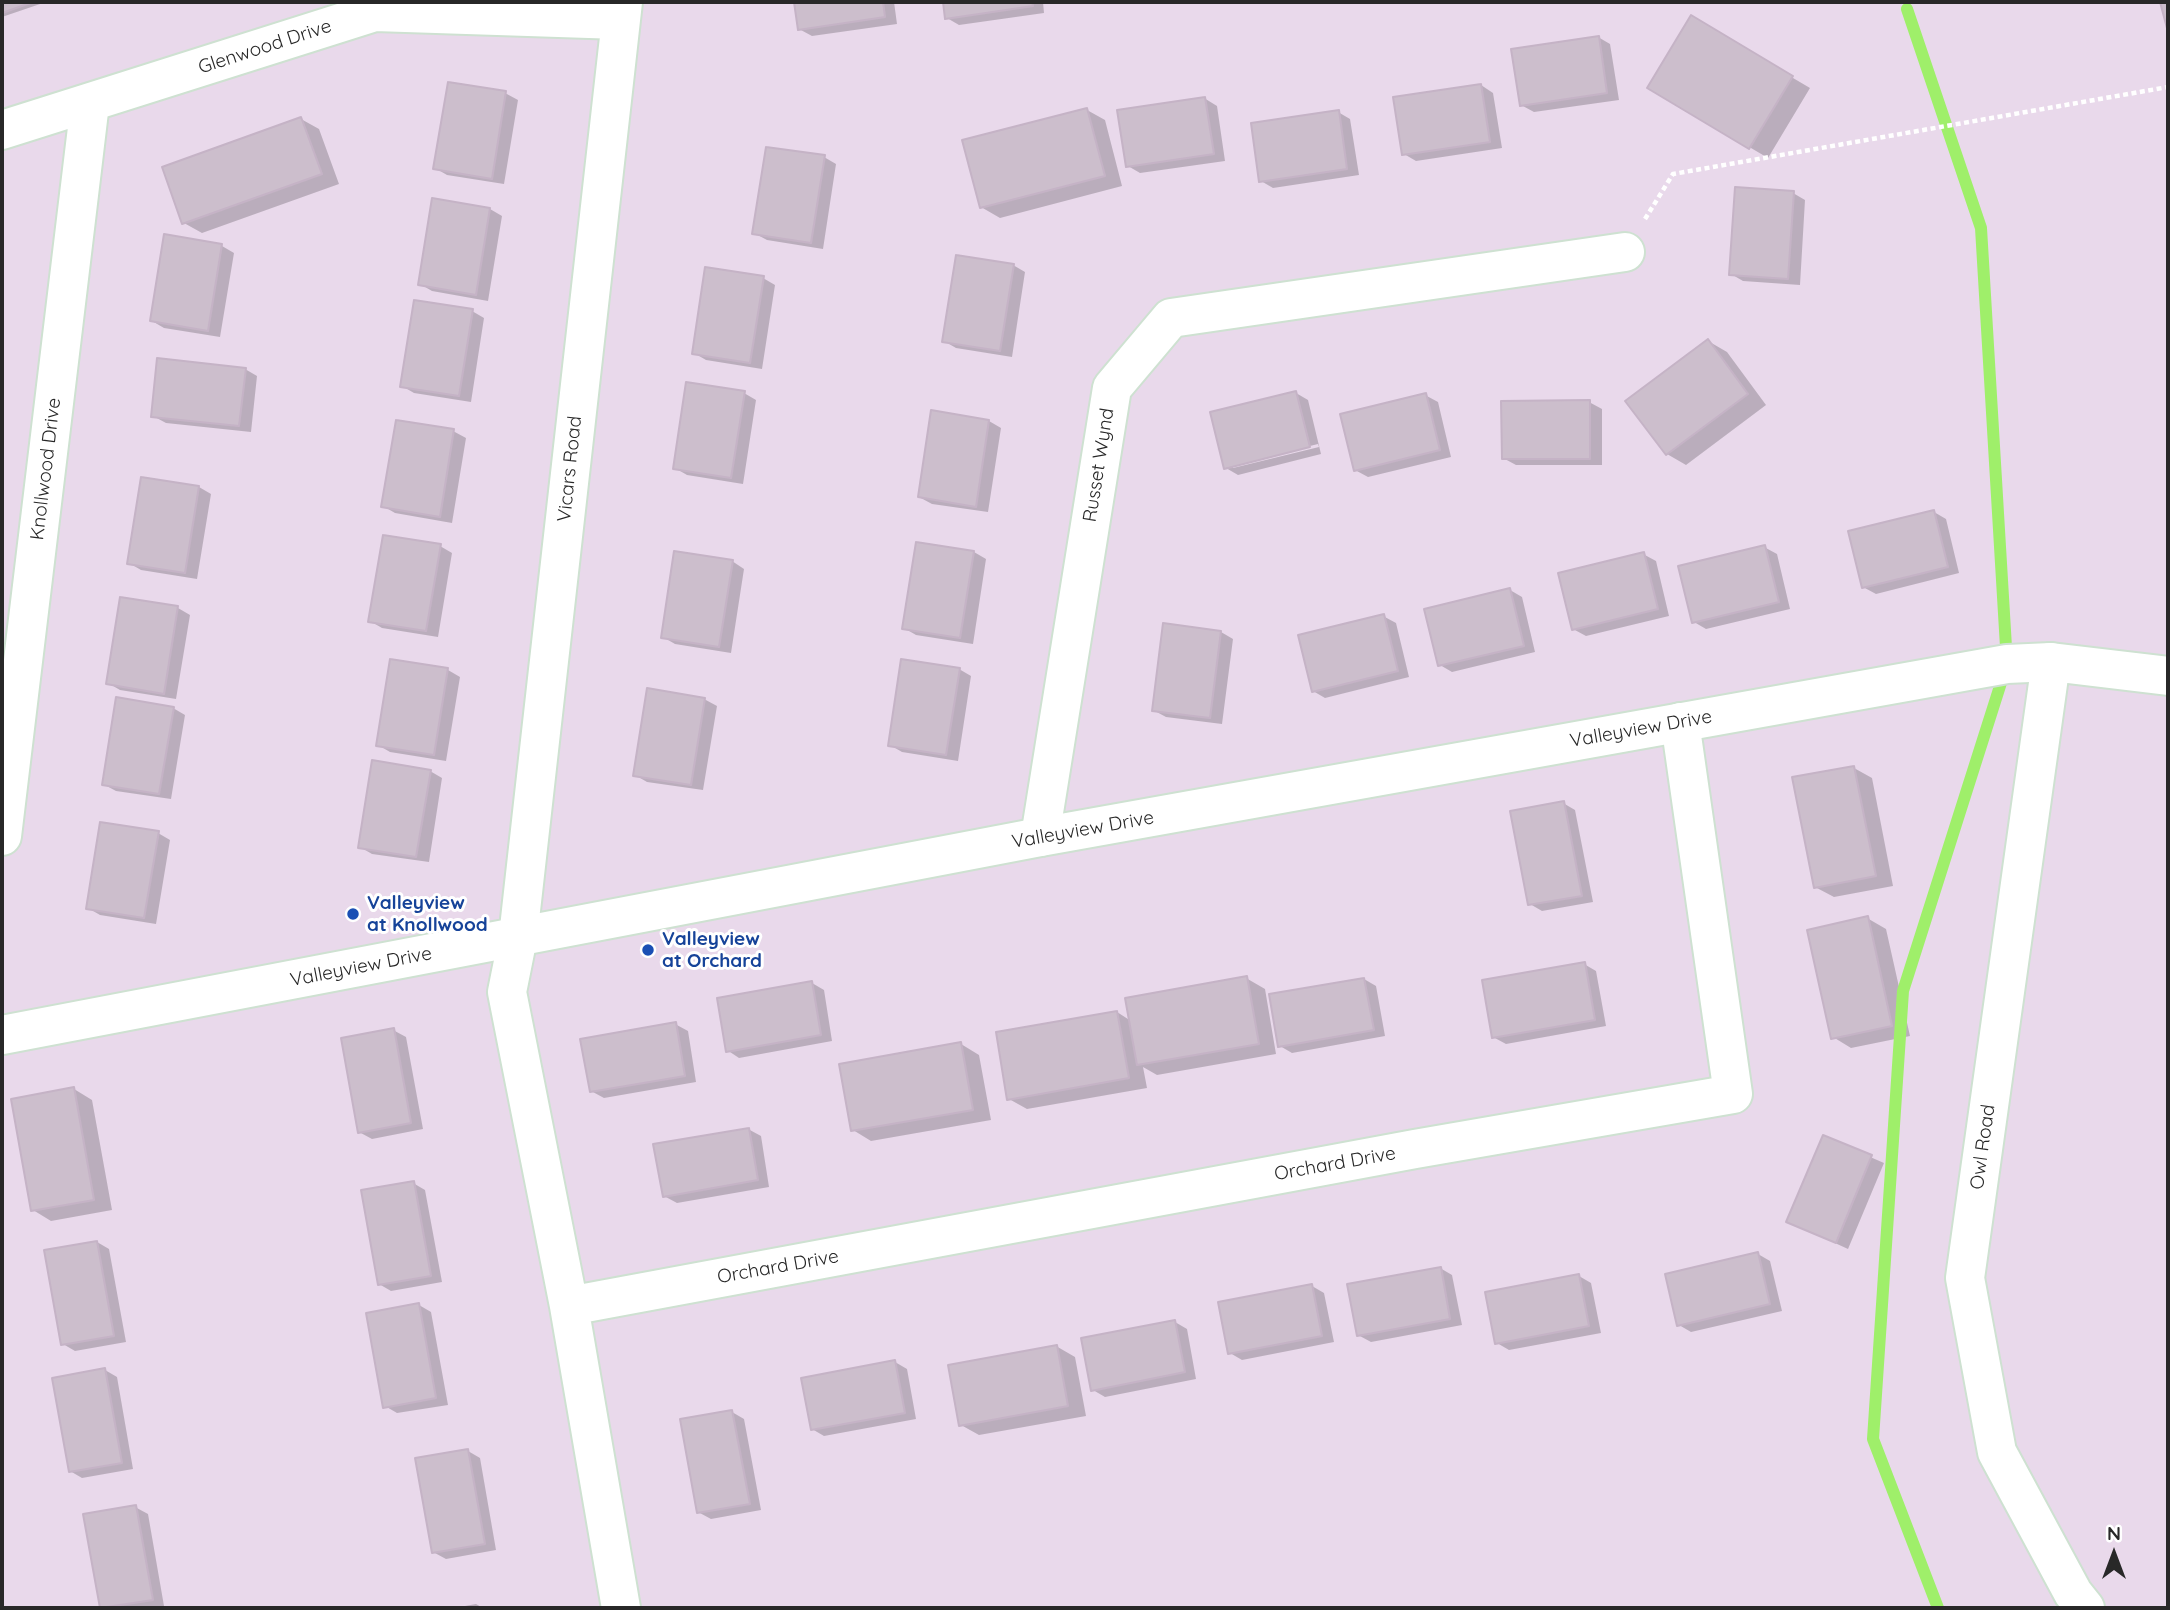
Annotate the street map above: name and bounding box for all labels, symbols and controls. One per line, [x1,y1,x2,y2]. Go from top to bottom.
street label: Glenwood Drive [195,15,335,79]
street label: Knollwood Drive [26,397,66,541]
street label: Russet Wynd [1079,406,1119,524]
street label: Vicars Road [553,415,587,523]
street label: Valleyview Drive [1568,705,1714,753]
street label: Valleyview Drive [1010,806,1156,854]
place label: Valleyview at Knollwood [367,892,488,936]
marker: Valleyview at Knollwood [345,906,361,922]
place label: Valleyview at Orchard [662,928,762,972]
street label: Valleyview Drive [288,942,434,992]
marker: Valleyview at Orchard [640,942,656,958]
street label: Owl Road [1966,1103,2000,1191]
street label: Orchard Drive [1272,1142,1398,1186]
street label: Orchard Drive [715,1245,841,1289]
north arrow [2079,1519,2149,1589]
text: N [2107,1521,2121,1545]

